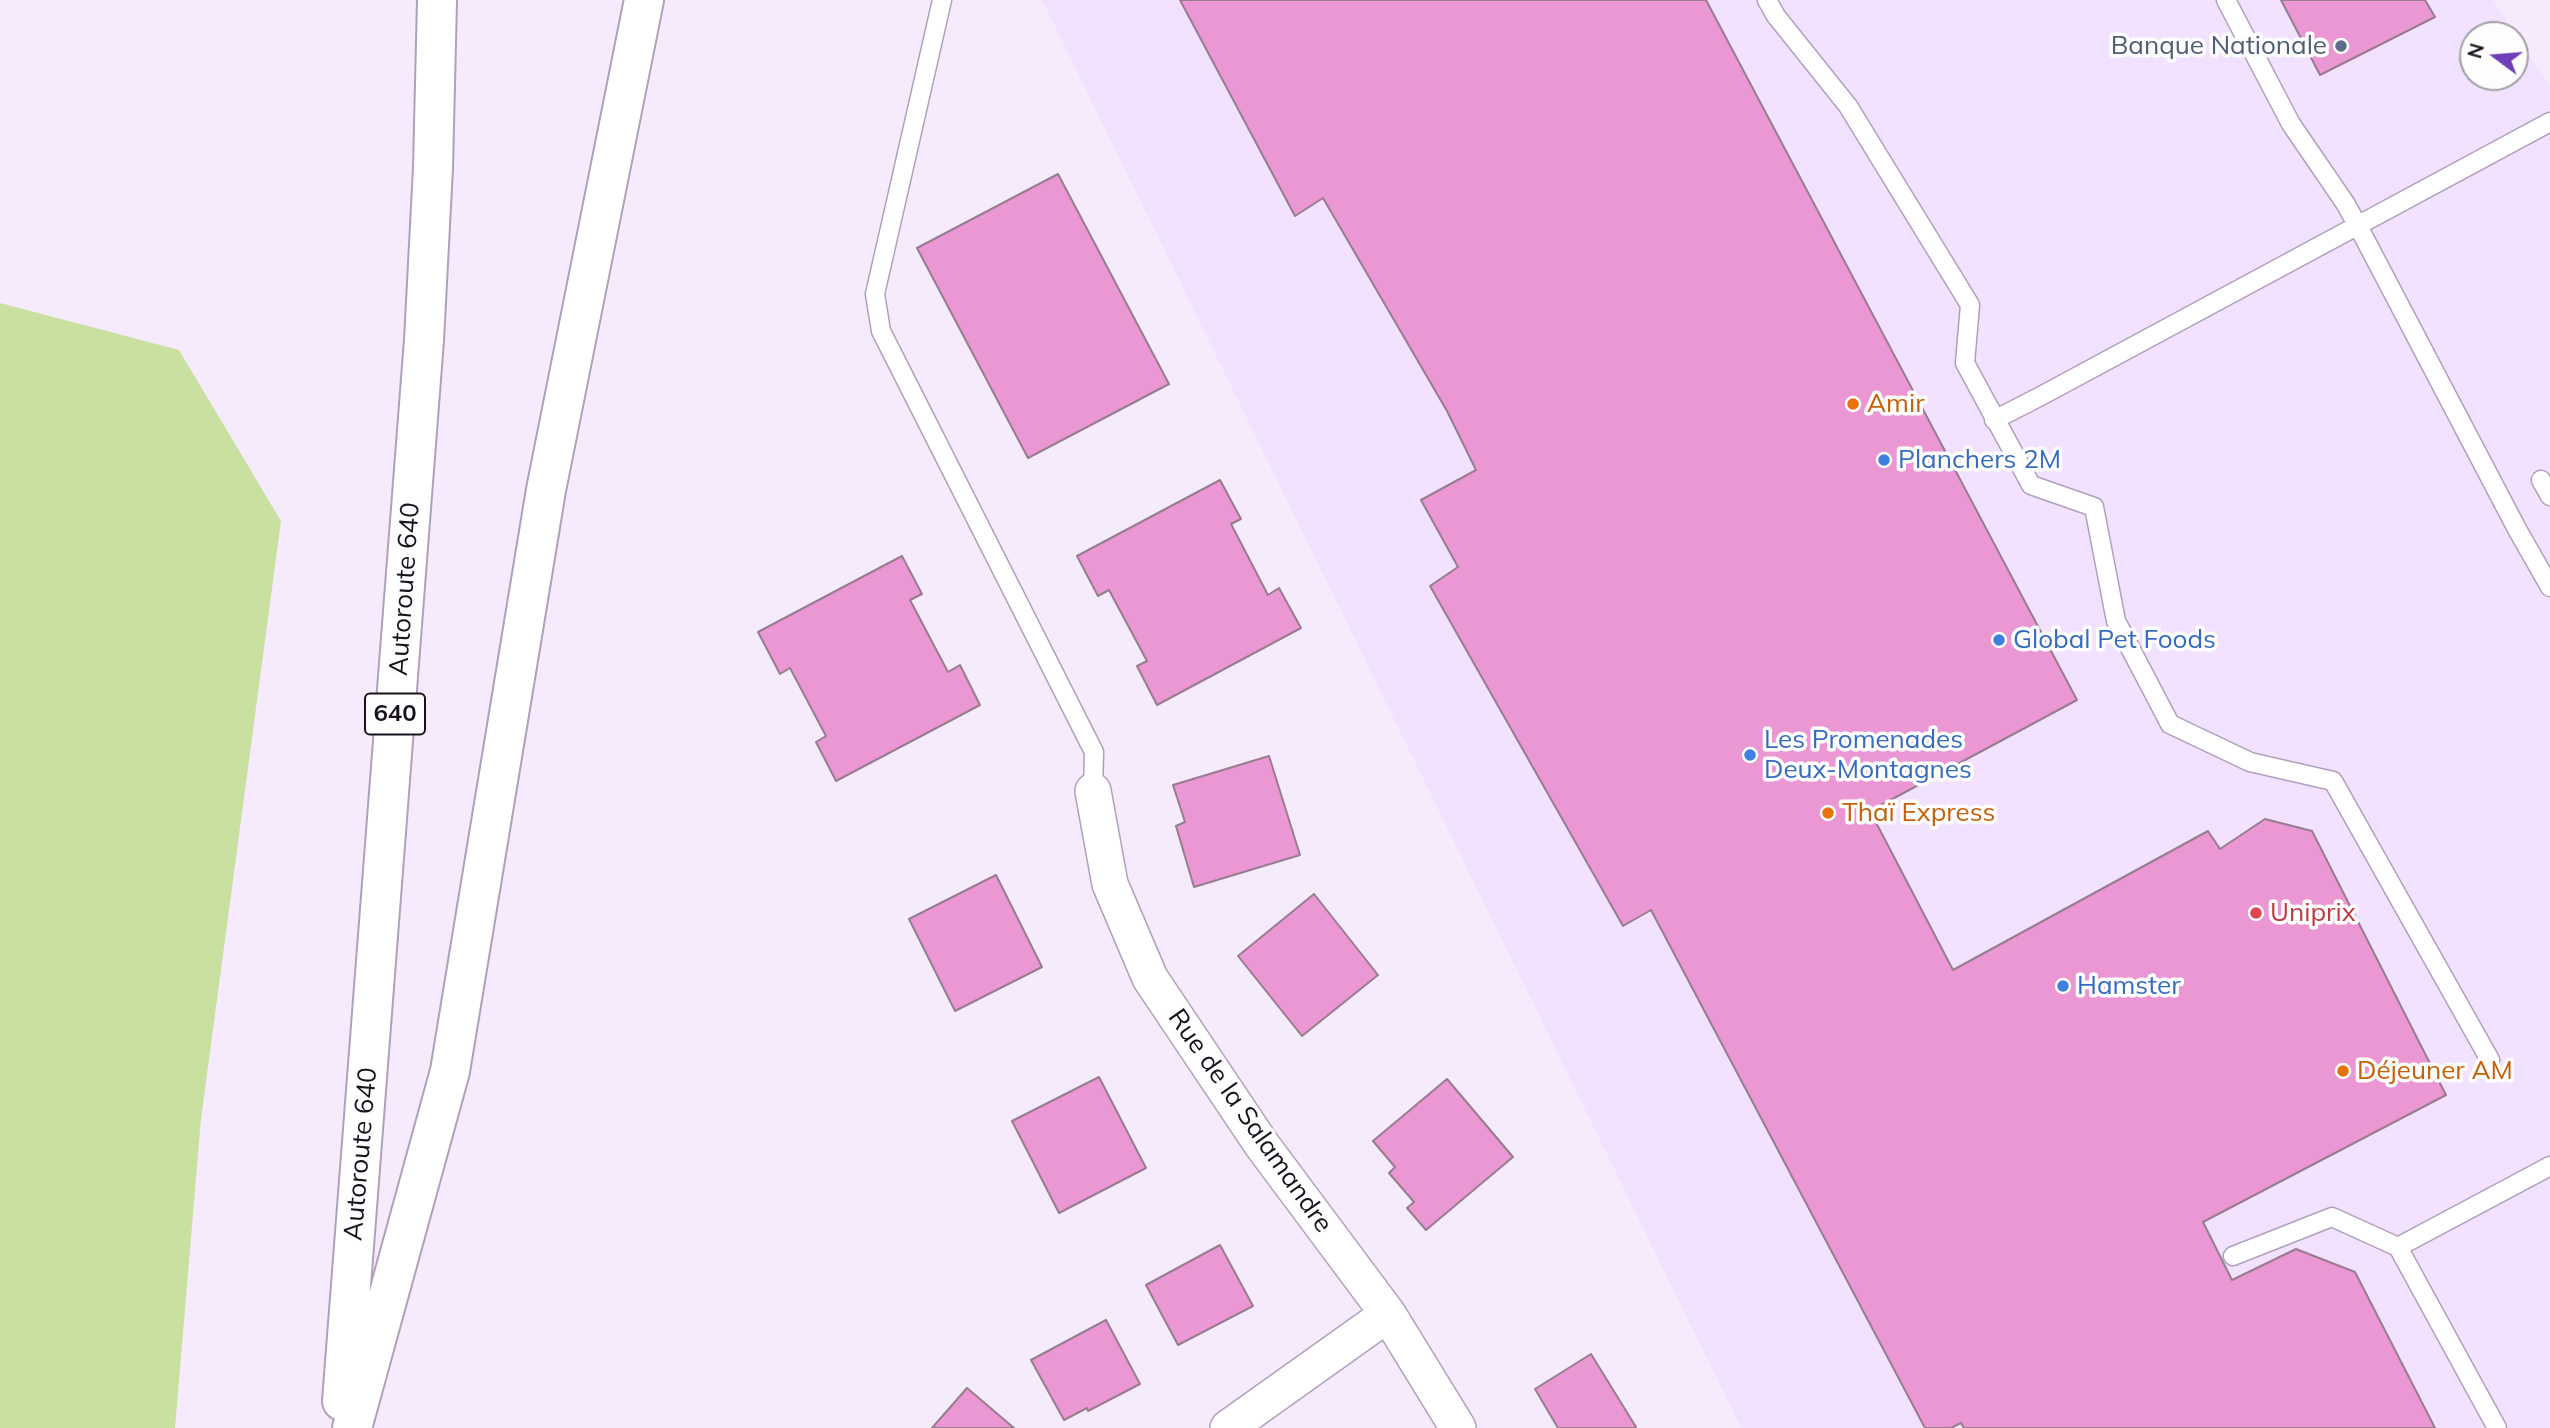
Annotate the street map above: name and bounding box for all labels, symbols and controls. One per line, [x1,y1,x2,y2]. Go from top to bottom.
north arrow [2459,21,2529,91]
place label: Banque Nationale [2111,30,2327,62]
marker: Banque Nationale [2333,38,2349,54]
text: N [2462,41,2489,61]
place label: Amir [1867,388,1925,420]
marker: Amir [1845,396,1861,412]
place label: Planchers 2M [1898,444,2061,476]
marker: Planchers 2M [1876,452,1892,468]
street label: Autoroute 640 [383,501,427,677]
place label: Global Pet Foods [2013,624,2216,656]
marker: Global Pet Foods [1991,632,2007,648]
road number: 640 [365,694,425,734]
place label: Les Promenades Deux-Montagnes [1764,724,1972,786]
marker: Les Promenades Deux-Montagnes [1742,747,1758,763]
place label: Thaï Express [1842,797,1996,829]
marker: Thaï Express [1820,805,1836,821]
place label: Uniprix [2270,897,2356,929]
marker: Uniprix [2248,905,2264,921]
place label: Hamster [2077,970,2181,1002]
marker: Hamster [2055,978,2071,994]
street label: Rue de la Salamandre [1161,1003,1339,1239]
place label: Déjeuner AM [2357,1055,2513,1087]
marker: Déjeuner AM [2335,1063,2351,1079]
street label: Autoroute 640 [338,1066,384,1242]

